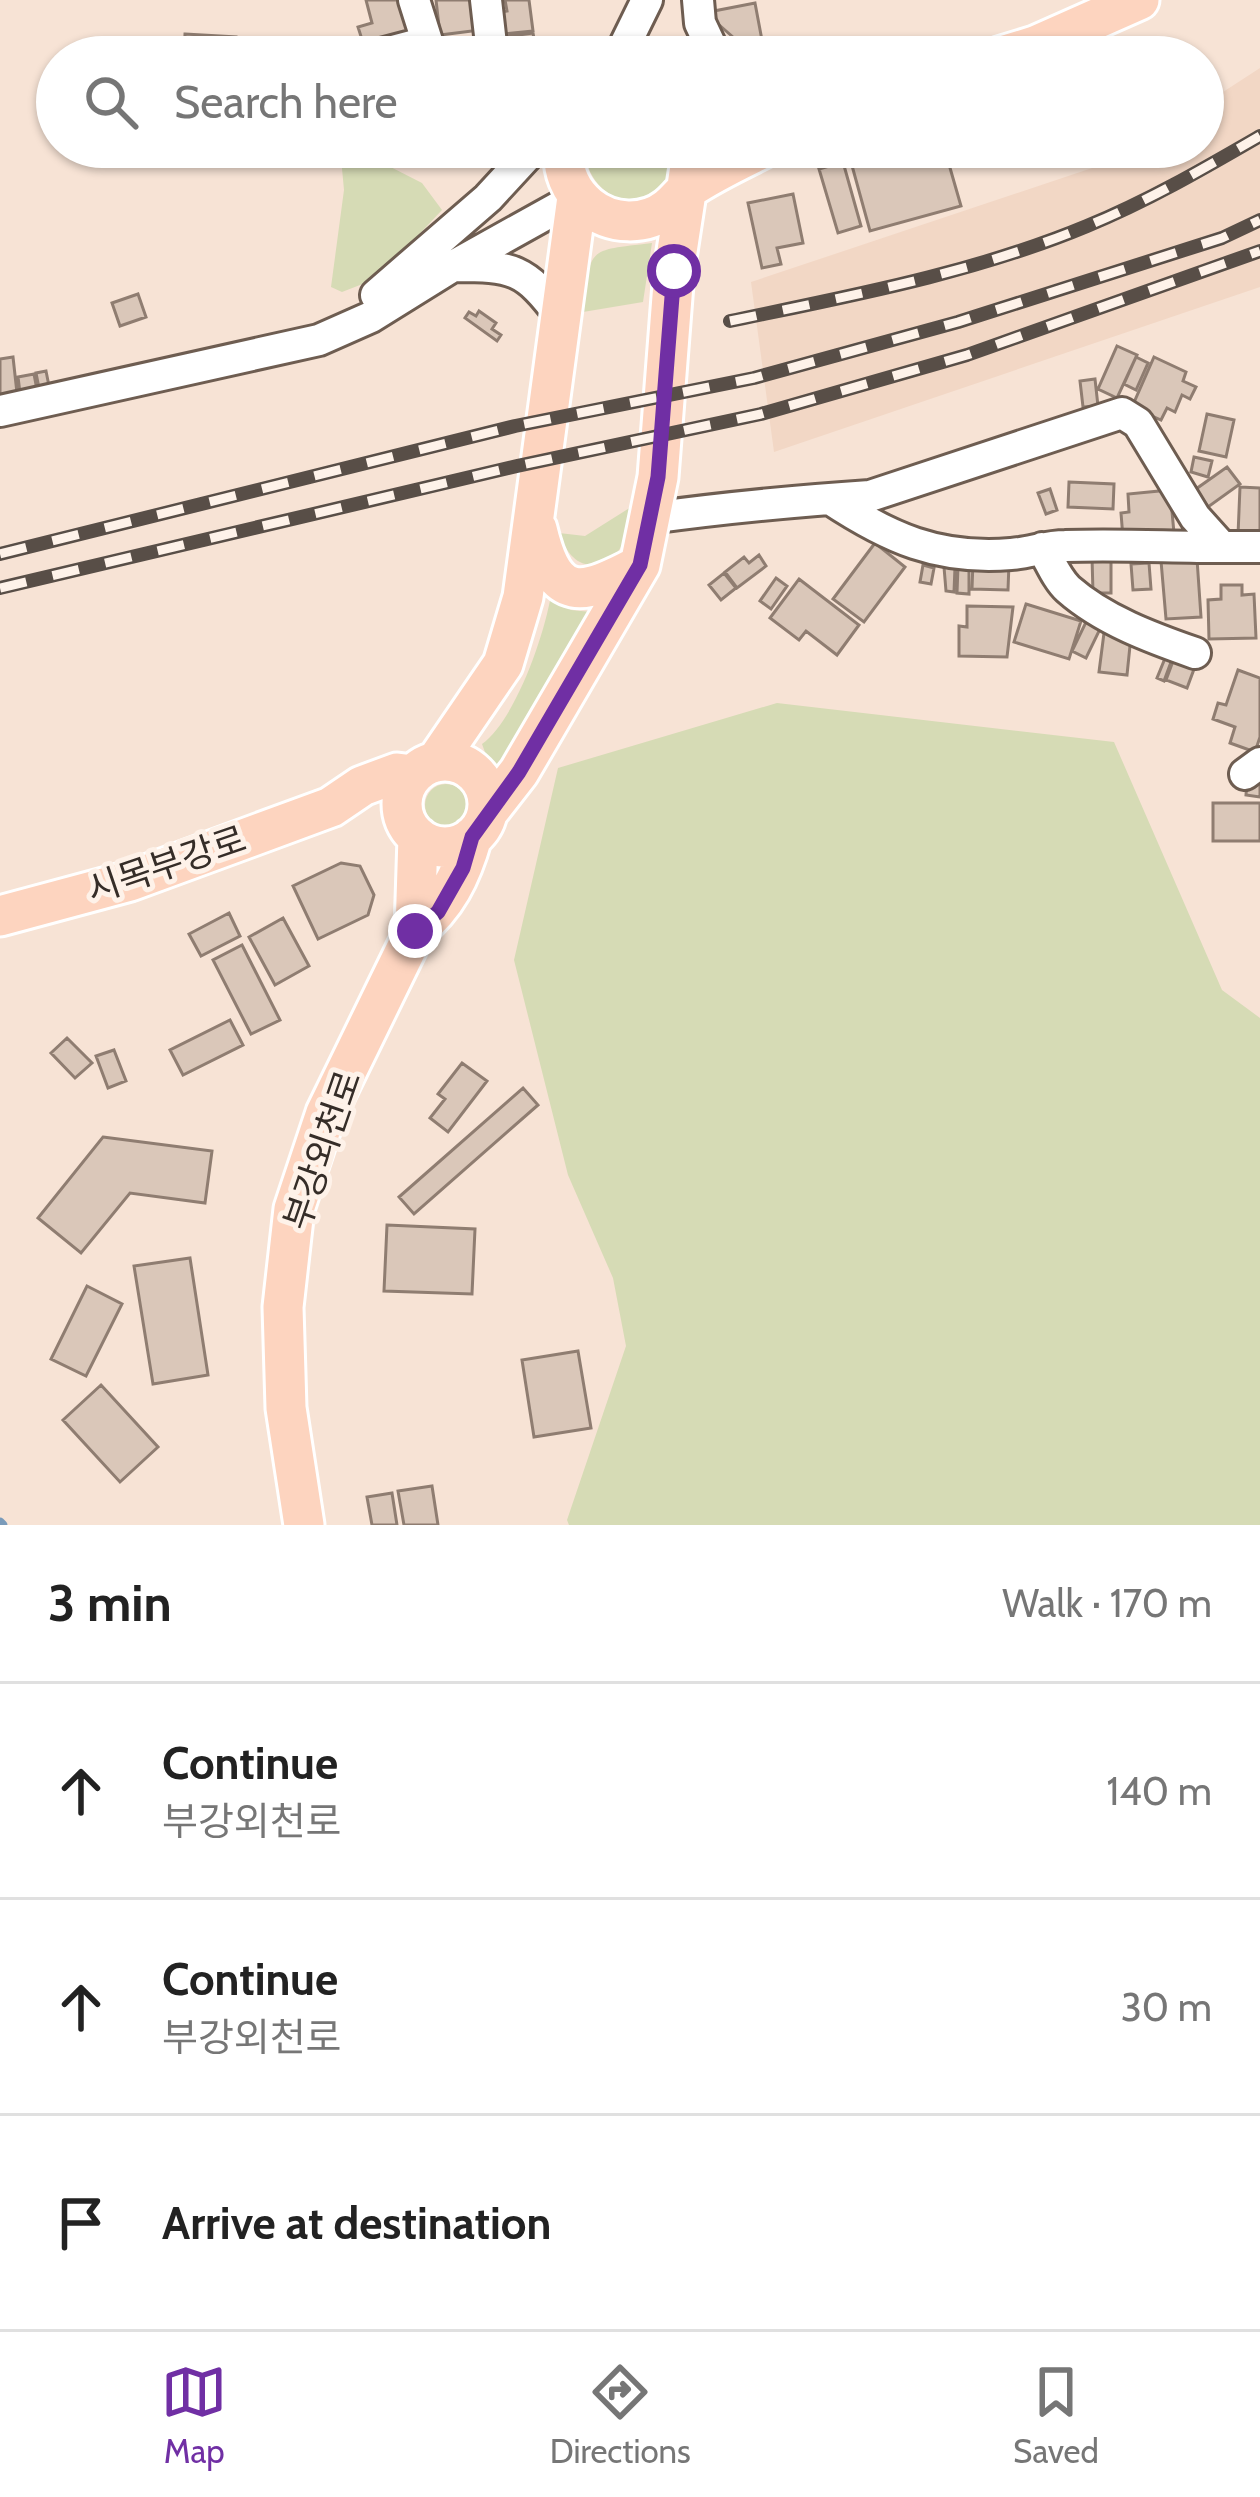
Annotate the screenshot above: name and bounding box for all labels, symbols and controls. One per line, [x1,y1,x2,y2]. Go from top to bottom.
search box [36,36,1224,168]
icon: search [78,69,144,135]
text: Search here [174,75,398,129]
route start [647,244,701,298]
street label: 시목부강로 [81,816,251,912]
route end [388,904,442,958]
street label: 부강외천로 [274,1065,370,1235]
text: 3 min [48,1572,172,1634]
text: Walk · 170 m [1002,1579,1212,1627]
text: Continue [162,1736,338,1790]
icon: ahead [48,1758,114,1824]
text: 140 m [1107,1767,1212,1815]
text: 부강외천로 [162,1797,341,1845]
text: Continue [162,1952,338,2006]
icon: ahead [48,1974,114,2040]
text: 30 m [1121,1983,1212,2031]
text: 부강외천로 [162,2013,341,2061]
icon: arrive [48,2190,114,2256]
text: Arrive at destination [162,2196,551,2250]
tab: Map [161,2359,227,2471]
tab: Directions [550,2359,691,2471]
tab: Saved [1013,2359,1099,2471]

